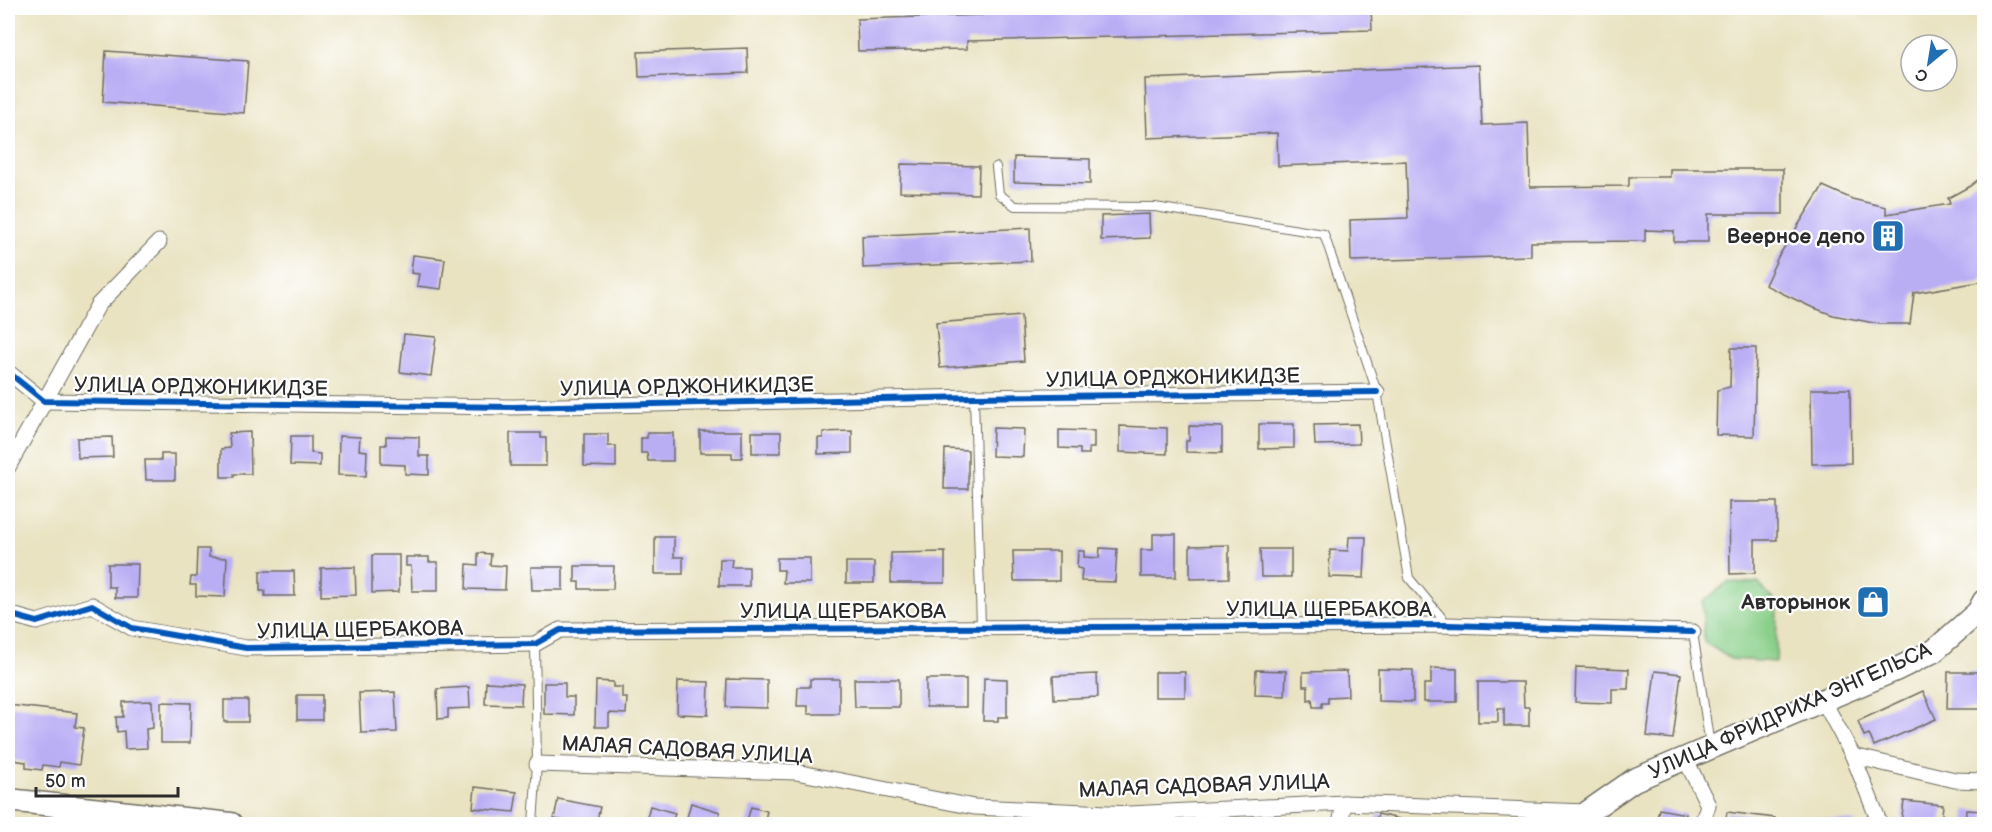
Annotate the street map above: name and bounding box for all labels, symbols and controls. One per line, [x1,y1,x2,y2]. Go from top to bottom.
north arrow [1899,33,1959,93]
text: С [1913,64,1932,86]
building icon: Веерное депо [1870,218,1906,254]
place label: Веерное депо [1727,224,1865,249]
street label: УЛИЦА ОРДЖОНИКИДЗЕ [1046,363,1300,393]
street label: УЛИЦА ОРДЖОНИКИДЗЕ [74,372,328,402]
street label: УЛИЦА ОРДЖОНИКИДЗЕ [560,372,814,402]
shop icon: Авторынок [1855,584,1891,620]
place label: Авторынок [1740,590,1851,615]
street label: УЛИЦА ЩЕРБАКОВА [1226,597,1432,622]
street label: УЛИЦА ЩЕРБАКОВА [740,599,946,624]
street label: УЛИЦА ЩЕРБАКОВА [257,616,464,644]
street label: УЛИЦА ФРИДРИХА ЭНГЕЛЬСА [1645,637,1935,785]
street label: МАЛАЯ САДОВАЯ УЛИЦА [561,731,813,769]
scale bar [36,760,178,798]
street label: МАЛАЯ САДОВАЯ УЛИЦА [1078,769,1330,803]
text: 50 m [45,771,86,792]

